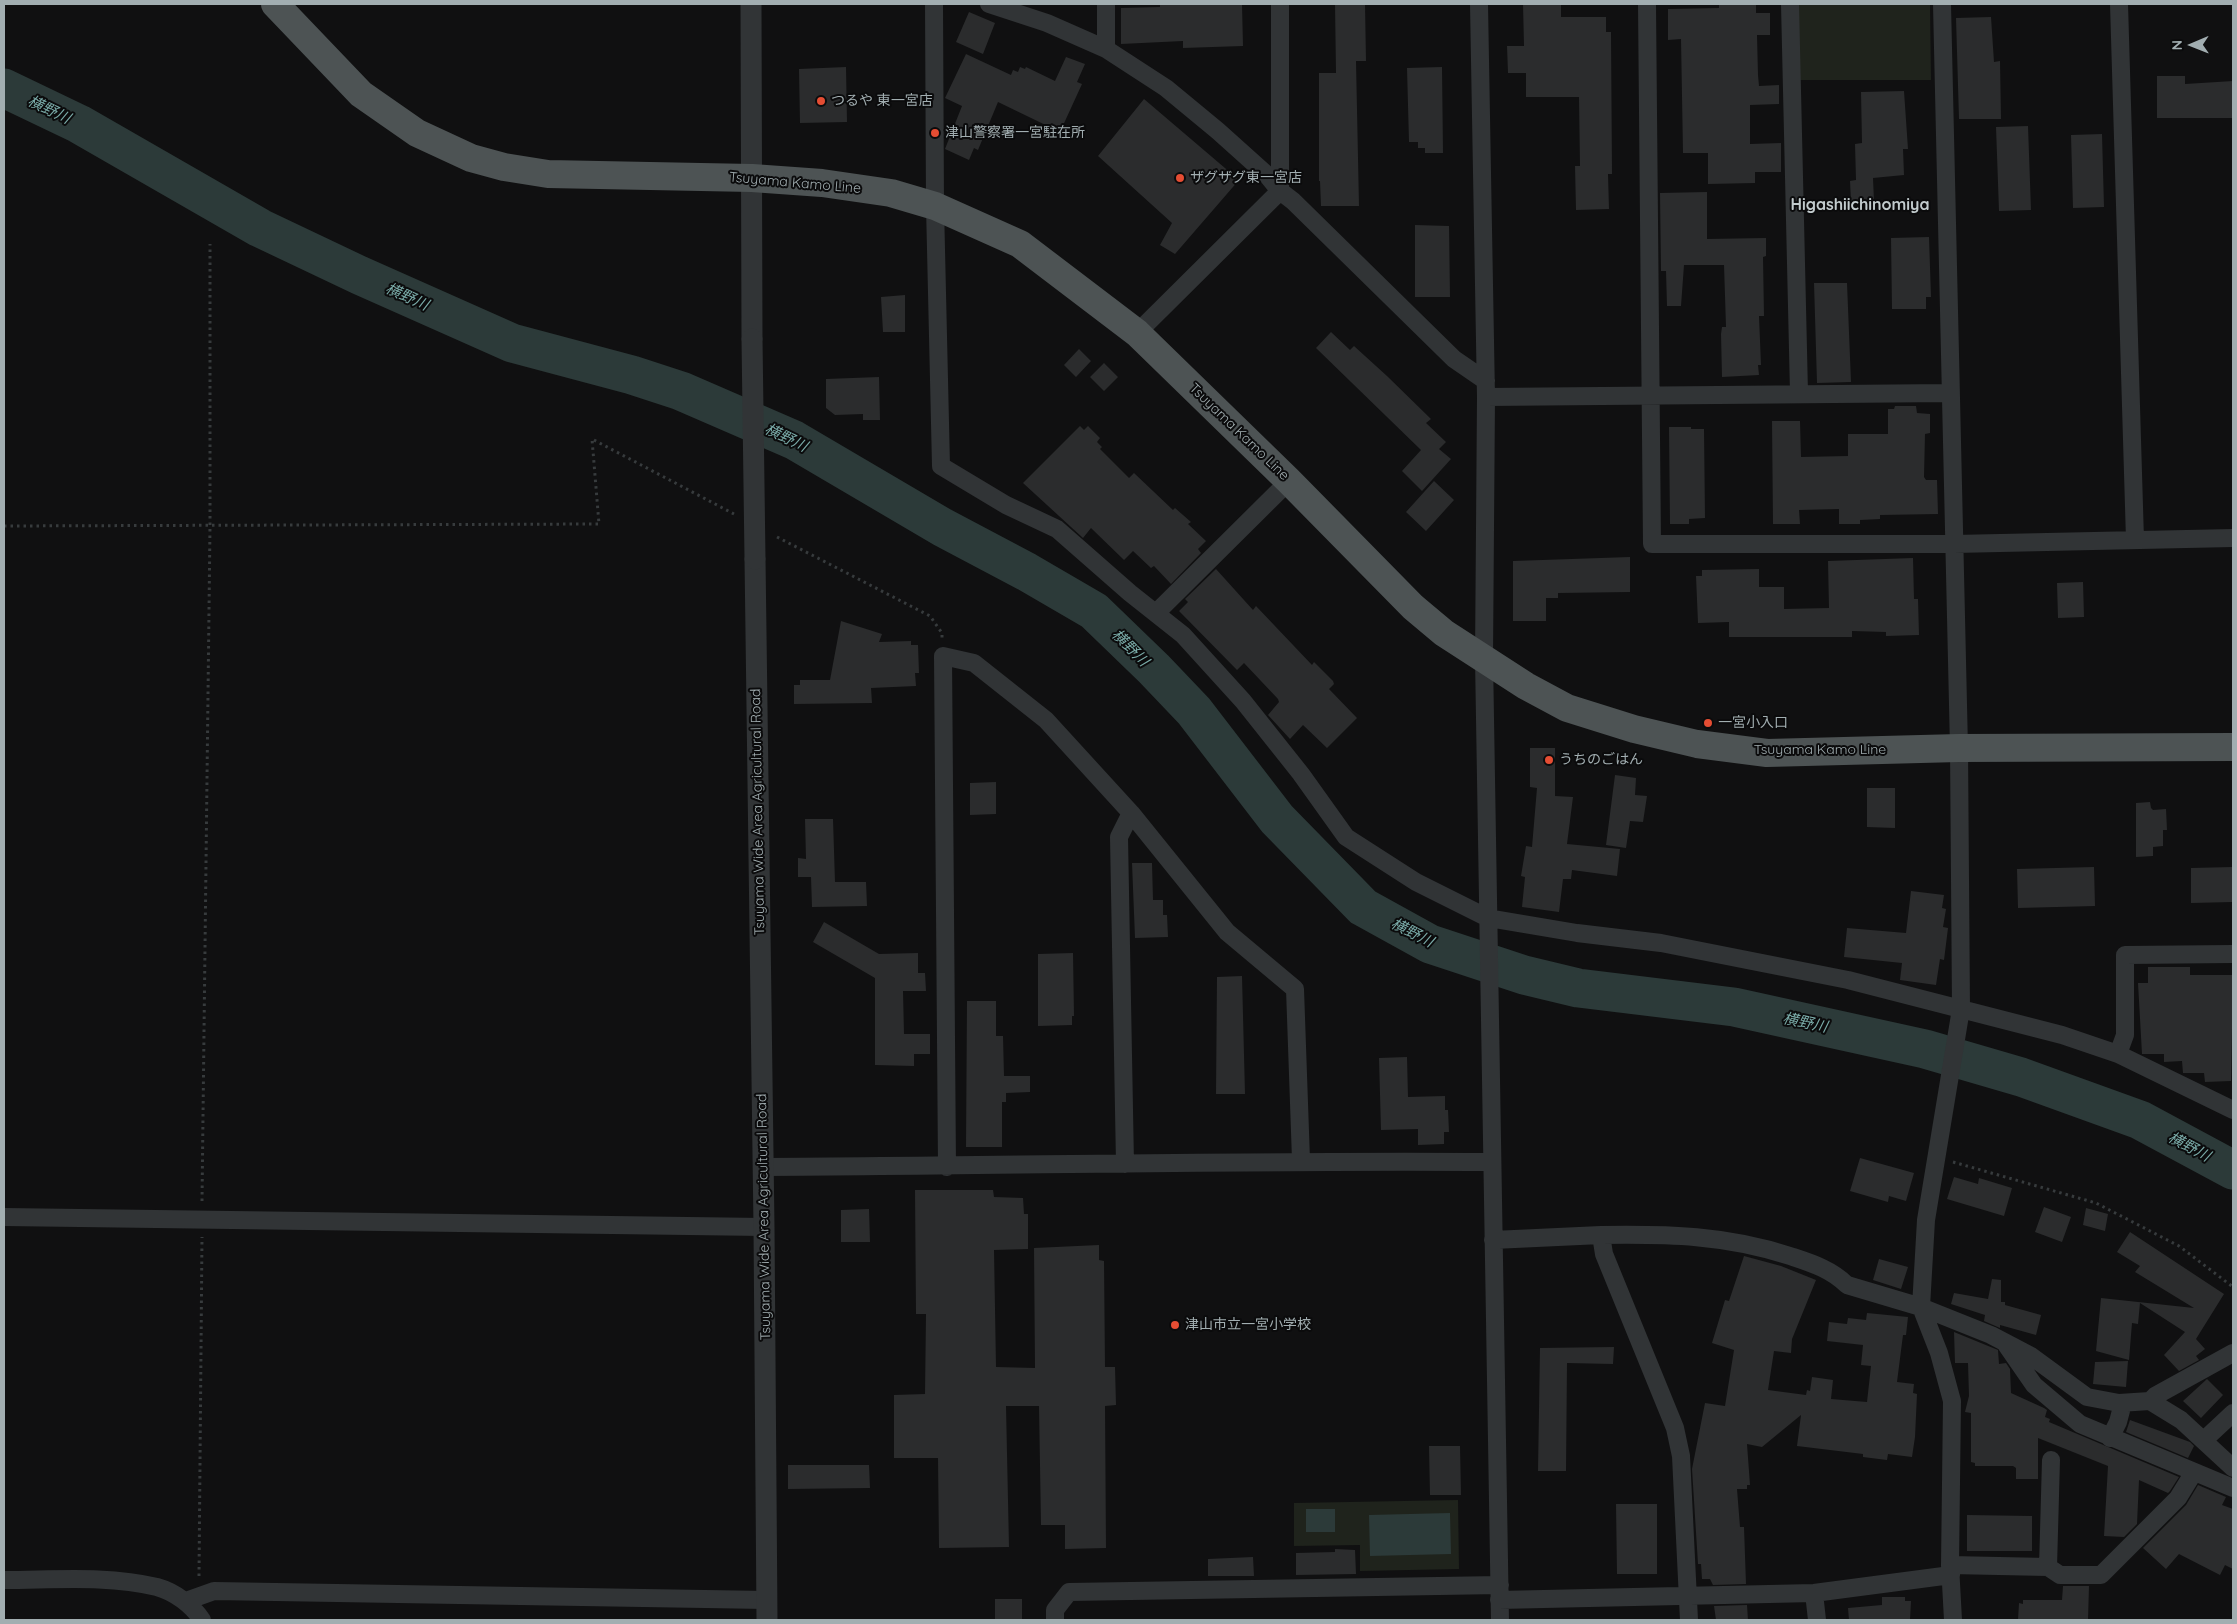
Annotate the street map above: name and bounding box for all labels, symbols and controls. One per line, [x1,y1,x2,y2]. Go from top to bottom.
north arrow [2167,20,2217,70]
text: N [2168,40,2186,51]
water label: 横野川 [25,92,73,128]
place label: つるや 東一宮店 [831,93,933,109]
marker: つるや 東一宮店 [815,95,827,107]
place label: 津山警察署一宮駐在所 [945,125,1085,141]
marker: 津山警察署一宮駐在所 [929,127,941,139]
street label: Tsuyama Kamo Line [728,169,862,197]
place label: ザグザグ東一宮店 [1190,170,1302,186]
marker: ザグザグ東一宮店 [1174,172,1186,184]
district label: Higashiichinomiya [1790,195,1930,215]
water label: 横野川 [383,280,431,314]
street label: Tsuyama Kamo Line [1186,380,1292,484]
water label: 横野川 [762,420,810,456]
water label: 横野川 [1108,626,1152,670]
street label: Tsuyama Wide Area Agricultural Road [747,688,769,936]
place label: 一宮小入口 [1718,715,1788,731]
marker: 一宮小入口 [1702,717,1714,729]
street label: Tsuyama Kamo Line [1754,742,1886,758]
place label: うちのごはん [1559,752,1643,768]
marker: うちのごはん [1543,754,1555,766]
water label: 横野川 [1388,915,1436,951]
water label: 横野川 [1781,1010,1829,1036]
street label: Tsuyama Wide Area Agricultural Road [753,1093,775,1341]
water label: 横野川 [2165,1128,2213,1166]
place label: 津山市立一宮小学校 [1185,1317,1311,1333]
marker: 津山市立一宮小学校 [1169,1319,1181,1331]

